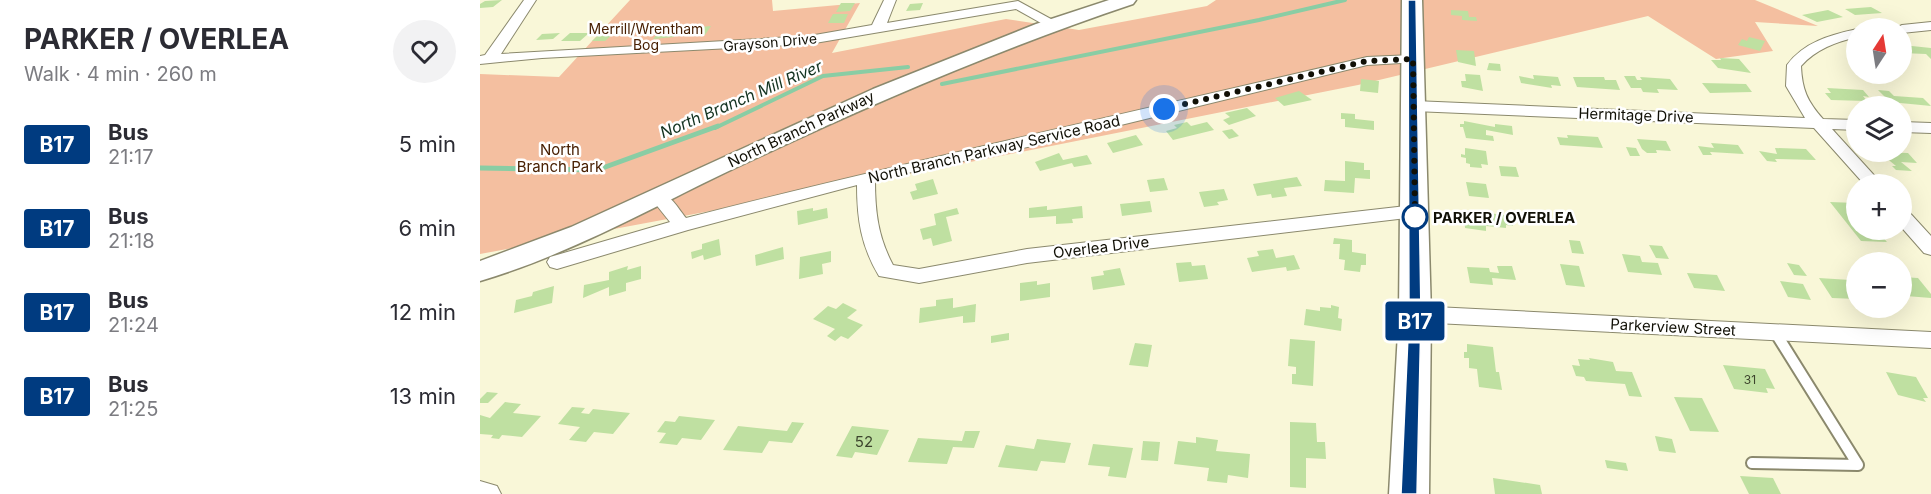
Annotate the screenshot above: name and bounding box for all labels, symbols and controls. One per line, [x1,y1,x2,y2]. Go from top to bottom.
north arrow [1846,18,1912,84]
map controls [1846,18,1912,318]
button: heart [393,20,456,83]
park label: Merrill/Wrentham Bog [589,20,703,53]
text: PARKER / OVERLEA [24,22,289,56]
street label: Grayson Drive [722,29,818,55]
water label: North Branch Mill River [657,55,826,142]
text: Walk · 4 min · 260 m [24,62,217,86]
street label: North Branch Parkway [725,86,878,171]
your location [1149,94,1179,124]
button: layers [1846,96,1912,162]
street label: Hermitage Drive [1578,103,1694,127]
street label: North Branch Parkway Service Road [866,111,1122,187]
text: Bus [108,119,149,145]
text: 5 min [399,131,456,157]
text: B17 [39,132,75,157]
park label: North Branch Park [517,140,604,176]
text: 21:17 [108,145,154,169]
button: + [1846,174,1912,240]
text: Bus [108,203,149,229]
marker: PARKER / OVERLEA [1402,204,1428,230]
place label: PARKER / OVERLEA [1433,208,1575,227]
text: 6 min [399,215,456,241]
text: B17 [39,216,75,241]
text: 21:18 [108,229,155,253]
street label: Overlea Drive [1052,232,1150,262]
button: − [1846,252,1912,318]
text: Bus [108,287,149,313]
text: 12 min [390,299,456,325]
text: B17 [39,300,75,325]
line badge: B17 [1380,302,1450,340]
text: B17 [1397,309,1433,334]
text: 21:24 [108,313,159,337]
street label: Parkerview Street [1610,314,1736,340]
text: Bus [108,371,149,397]
house number: 31 [1744,372,1756,387]
text: 13 min [390,383,456,409]
text: B17 [39,384,75,409]
text: 21:25 [108,397,158,421]
house number: 52 [855,432,873,451]

